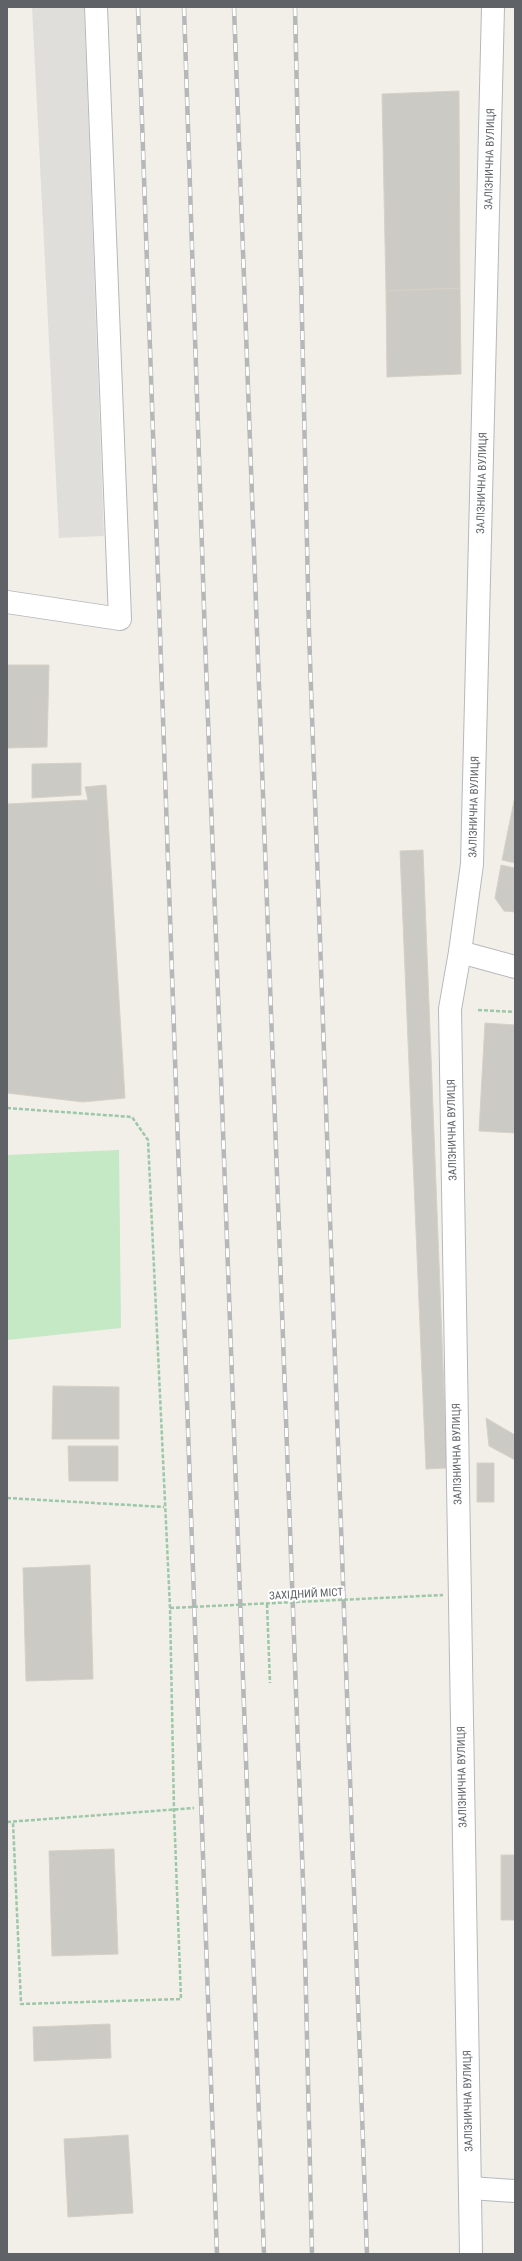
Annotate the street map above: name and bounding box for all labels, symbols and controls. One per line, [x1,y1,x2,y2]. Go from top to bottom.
street label: ЗАЛІЗНИЧНА ВУЛИЦЯ [482,108,497,210]
street label: ЗАЛІЗНИЧНА ВУЛИЦЯ [474,432,489,534]
street label: ЗАЛІЗНИЧНА ВУЛИЦЯ [466,756,481,858]
street label: ЗАЛІЗНИЧНА ВУЛИЦЯ [445,1079,459,1181]
street label: ЗАЛІЗНИЧНА ВУЛИЦЯ [450,1403,464,1505]
street label: ЗАХІДНИЙ МІСТ [269,1586,344,1602]
street label: ЗАЛІЗНИЧНА ВУЛИЦЯ [455,1726,469,1828]
street label: ЗАЛІЗНИЧНА ВУЛИЦЯ [461,2050,475,2152]

